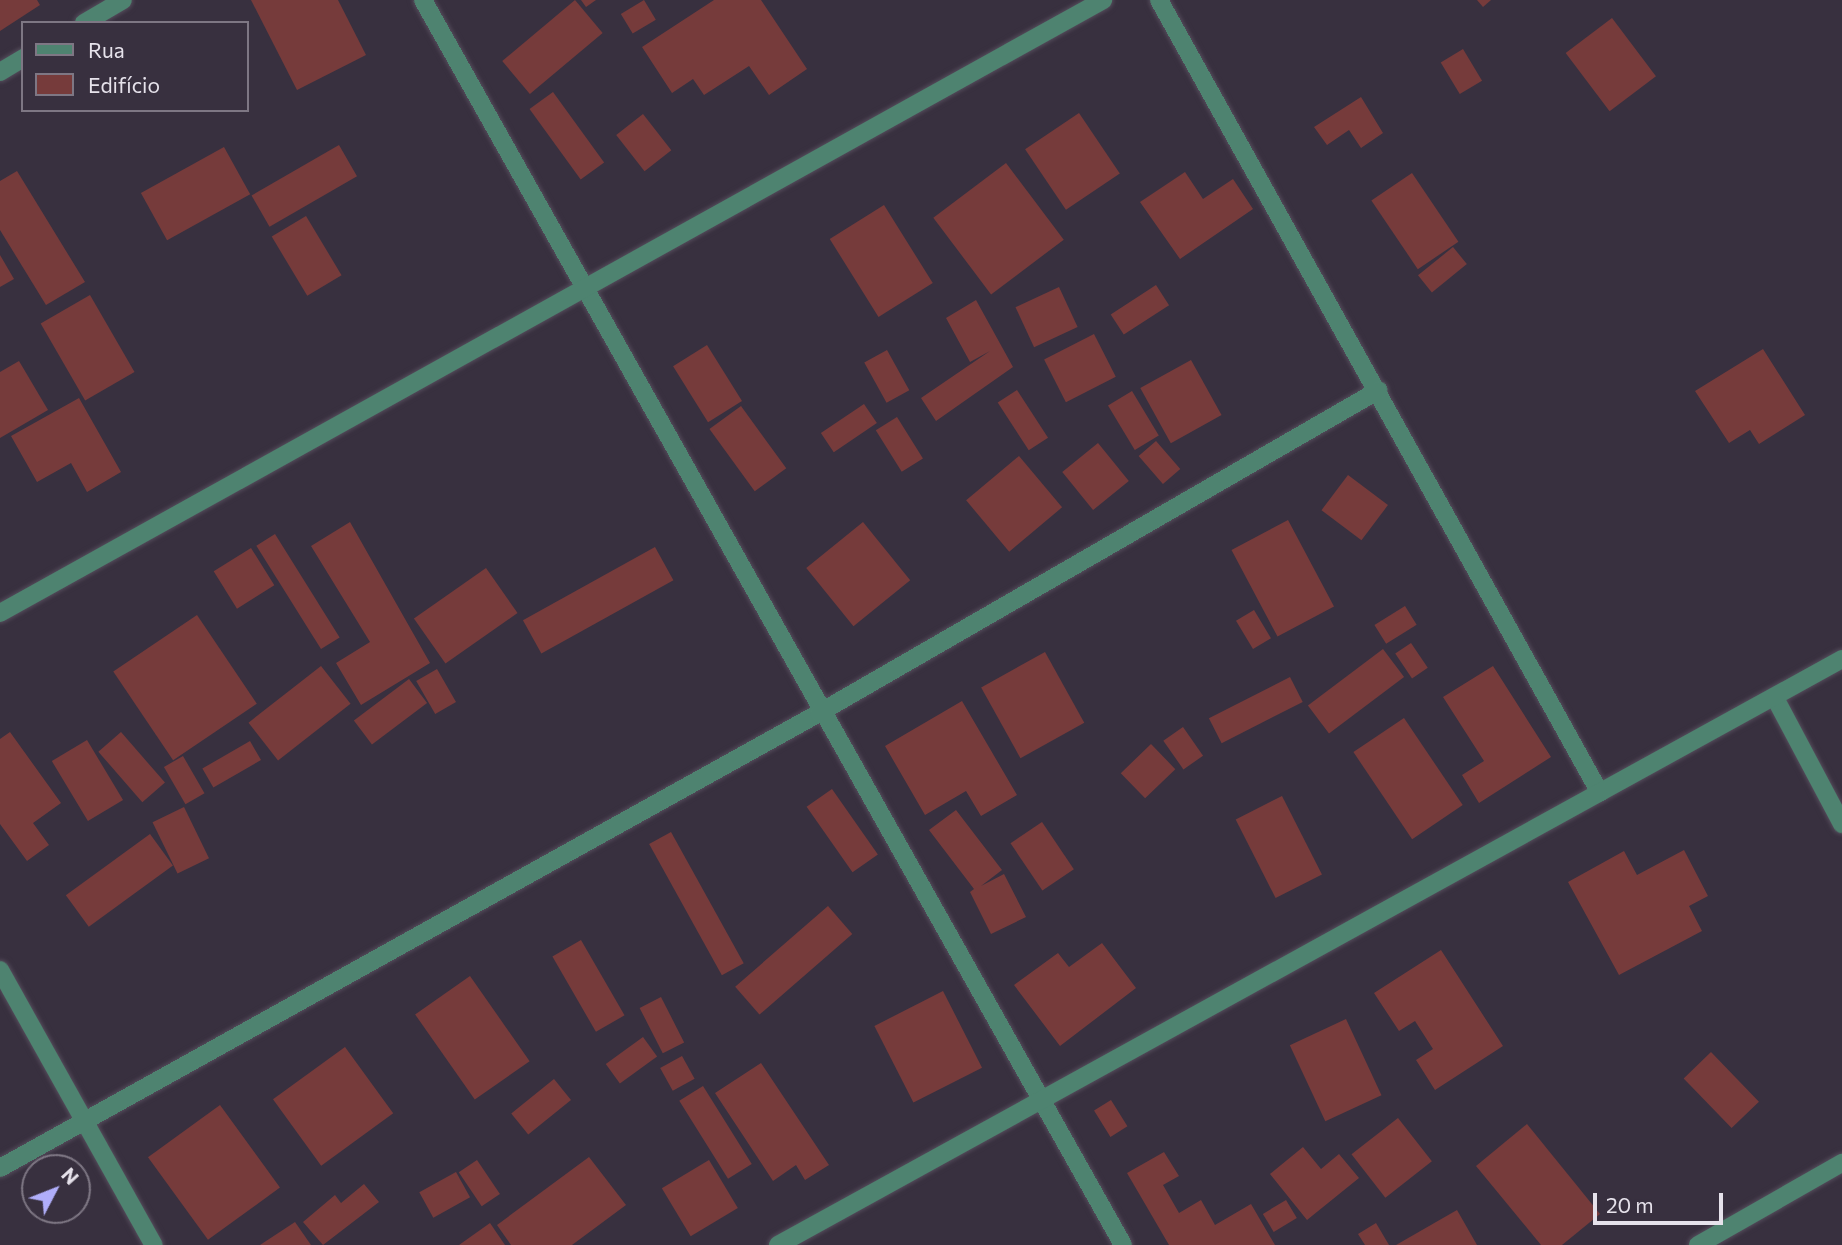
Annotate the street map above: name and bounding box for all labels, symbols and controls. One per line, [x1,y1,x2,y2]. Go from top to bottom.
legend [21,21,248,112]
text: Rua [88,37,125,62]
text: Edifício [88,72,160,97]
north arrow [21,1154,91,1224]
text: N [57,1163,84,1189]
scale bar [1597,1178,1727,1222]
text: 20 m [1606,1192,1654,1217]

